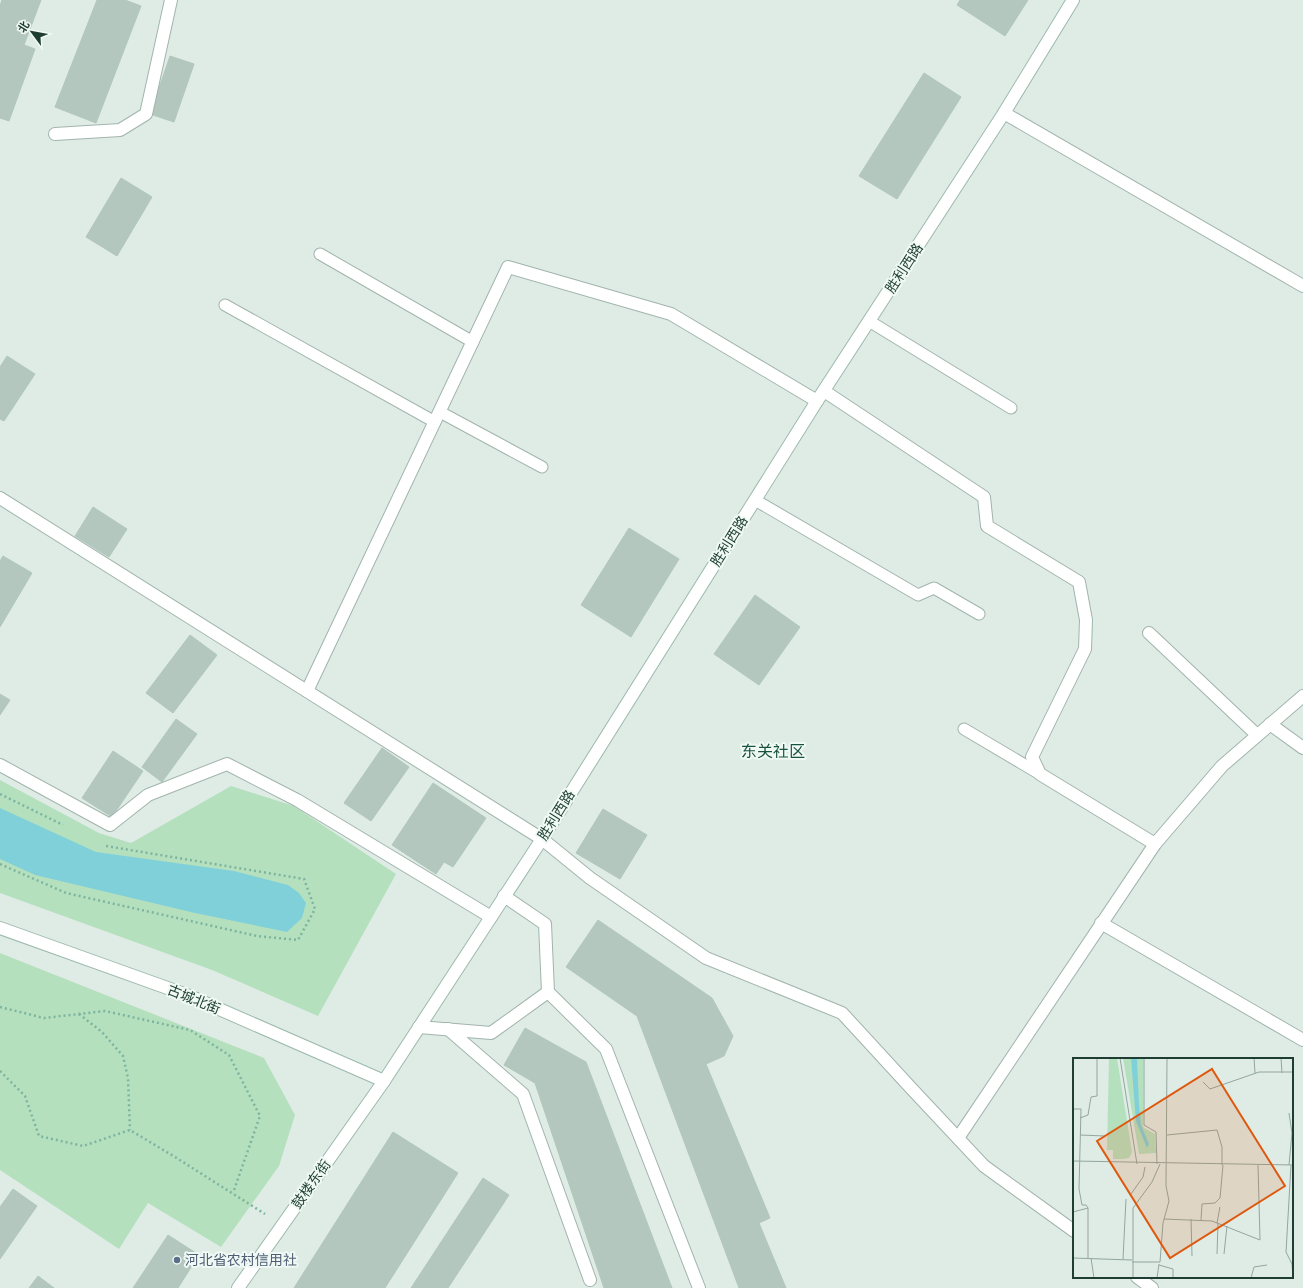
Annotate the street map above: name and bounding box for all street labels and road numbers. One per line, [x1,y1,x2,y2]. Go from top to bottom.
street label: 胜利西路 [883,241,926,296]
street label: 胜利西路 [708,514,751,569]
street label: 胜利西路 [535,788,578,843]
street label: 古城北街 [165,981,223,1017]
street label: 鼓楼东街 [289,1157,334,1212]

